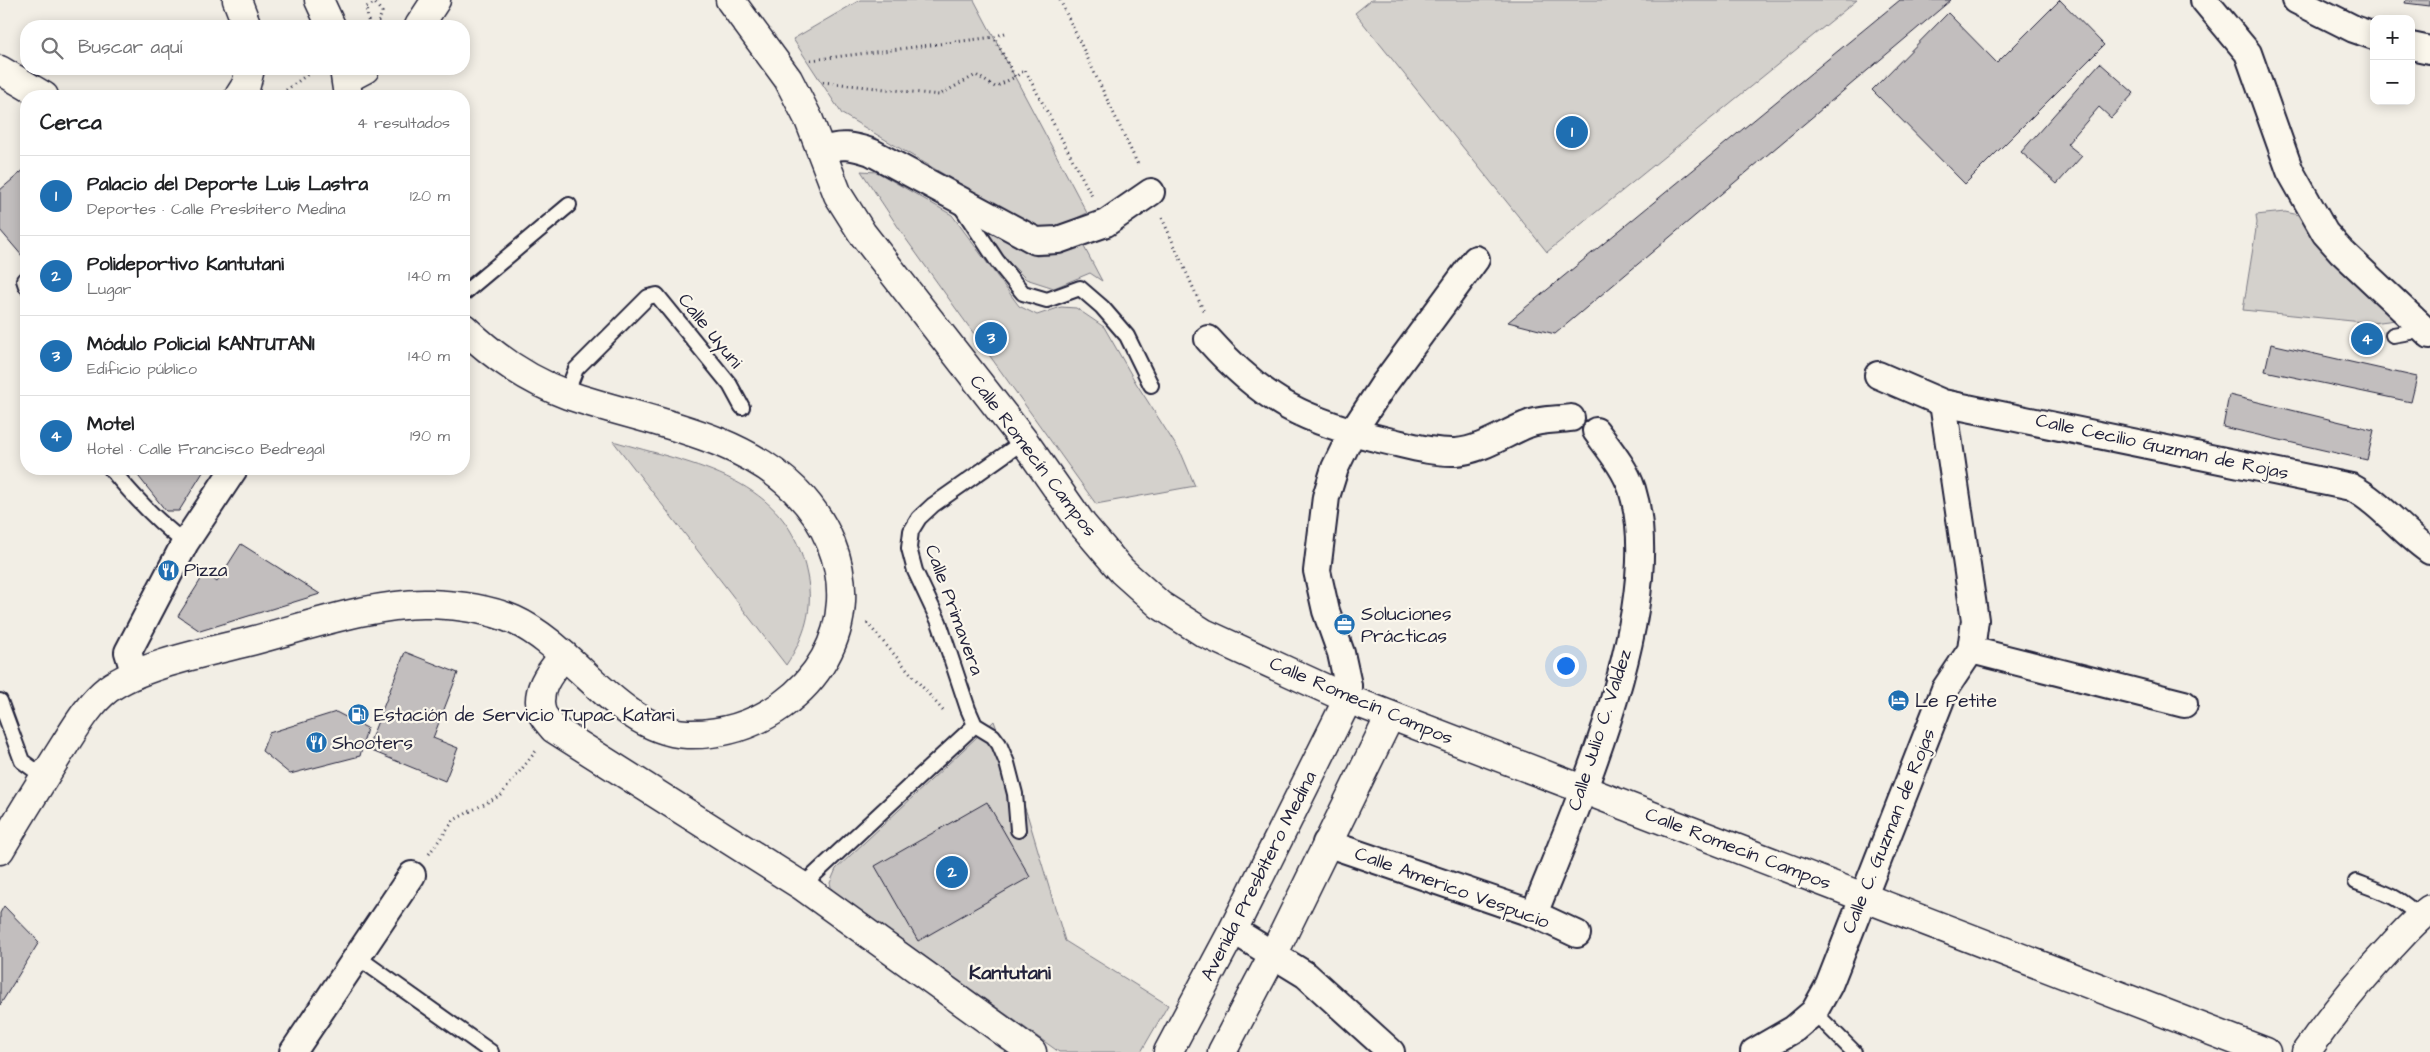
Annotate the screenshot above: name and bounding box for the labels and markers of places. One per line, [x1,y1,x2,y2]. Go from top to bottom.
pin: 1 [1556,113,1588,151]
pin: 3 [975,319,1007,357]
pin: 4 [2351,320,2383,358]
place label: Pizza [184,557,228,584]
restaurant icon: Pizza [156,558,180,582]
place label: Soluciones Prácticas [1361,601,1451,650]
office icon: Soluciones Prácticas [1333,613,1357,637]
place label: Le Petite [1915,688,1997,715]
hotel icon: Le Petite [1887,689,1911,713]
place label: Estación de Servicio Tupac Katari [374,702,675,729]
fuel station icon: Estación de Servicio Tupac Katari [346,703,370,727]
place label: Shooters [332,730,413,757]
restaurant icon: Shooters [304,731,328,755]
pin: 2 [936,853,968,891]

